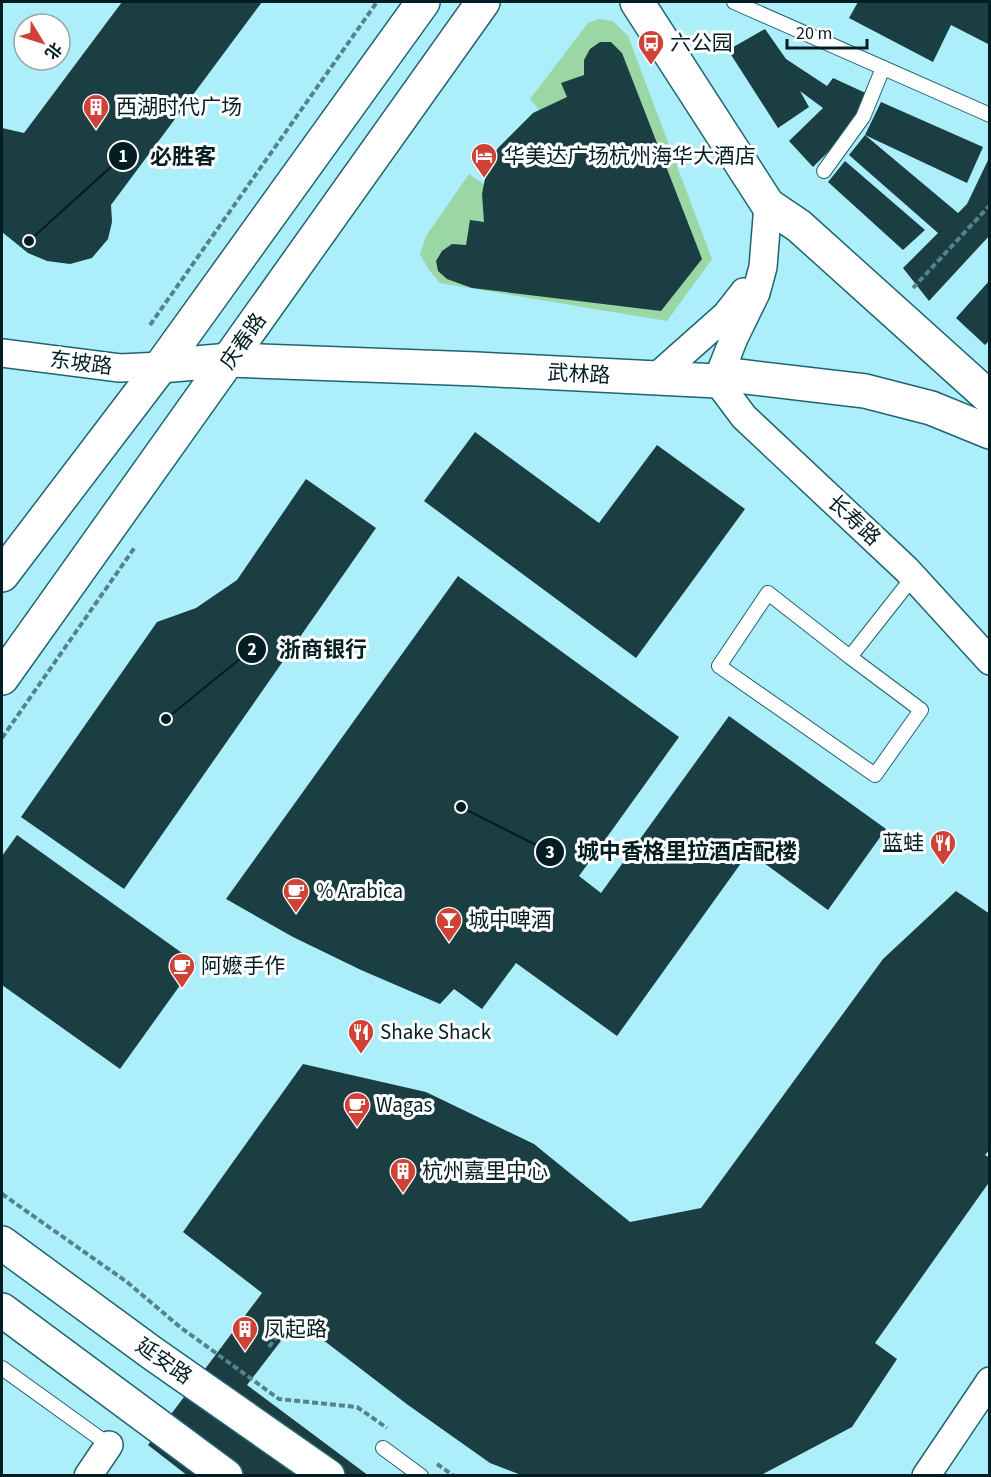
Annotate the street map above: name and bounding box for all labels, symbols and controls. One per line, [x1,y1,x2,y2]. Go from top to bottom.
north arrow [12,12,72,72]
scale bar [787,12,866,50]
text: 20 m [796,21,832,46]
bus stop icon: 六公园 [636,28,666,66]
place label: 六公园 [670,28,733,58]
text: 北 [39,38,67,64]
building icon: 西湖时代广场 [81,92,111,130]
place label: 西湖时代广场 [116,92,242,122]
callout: 必胜客 [108,136,228,176]
text: 必胜客 [150,141,216,173]
hotel icon: 华美达广场杭州海华大酒店 [469,141,499,179]
place label: 华美达广场杭州海华大酒店 [504,141,756,171]
text: 1 [118,144,128,169]
street label: 庆春路 [213,307,273,375]
street label: 东坡路 [48,344,114,382]
street label: 武林路 [547,357,611,391]
street label: 长寿路 [821,488,887,552]
callout: 浙商银行 [237,629,379,669]
text: 浙商银行 [279,634,367,666]
text: 2 [247,637,257,662]
place label: 蓝蛙 [882,828,924,858]
restaurant icon: 蓝蛙 [928,828,958,866]
callout: 城中香格里拉酒店配楼 [535,832,809,872]
text: 城中香格里拉酒店配楼 [577,836,797,868]
text: 3 [545,840,555,865]
cafe icon: % Arabica [281,876,311,914]
place label: % Arabica [316,876,403,906]
bar icon: 城中啤酒 [434,905,464,943]
place label: 城中啤酒 [468,905,552,935]
cafe icon: 阿嬷手作 [167,951,197,989]
place label: 阿嬷手作 [201,951,285,981]
restaurant icon: Shake Shack [346,1017,376,1055]
place label: Shake Shack [380,1017,492,1047]
cafe icon: Wagas [342,1090,372,1128]
place label: Wagas [376,1090,433,1120]
building icon: 杭州嘉里中心 [388,1156,418,1194]
place label: 杭州嘉里中心 [422,1156,548,1186]
building icon: 凤起路 [230,1314,260,1352]
place label: 凤起路 [264,1314,327,1344]
street label: 延安路 [130,1331,198,1391]

